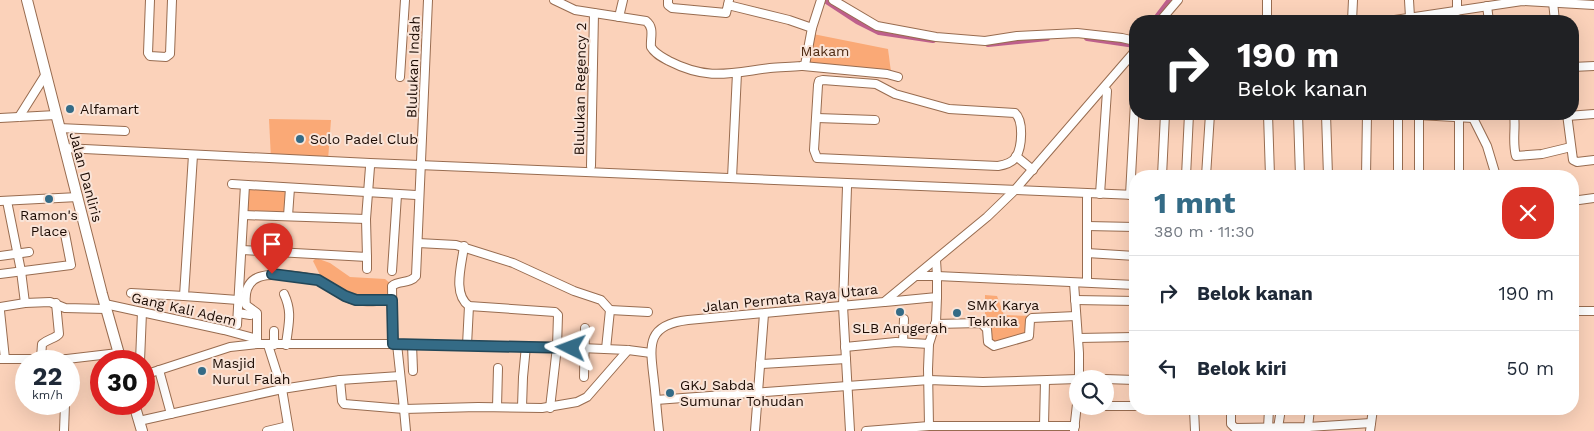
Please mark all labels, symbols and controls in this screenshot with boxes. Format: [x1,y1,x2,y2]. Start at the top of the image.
street label: Blulukan Indah [403,16,423,118]
street label: Blulukan Regency 2 [571,22,589,156]
text: 190 m [1237,34,1339,76]
icon: right [1154,35,1219,100]
park label: Makam [801,43,849,59]
text: Belok kanan [1237,76,1368,101]
place label: Alfamart [80,101,139,117]
marker: Alfamart [64,103,76,115]
street label: Jalan Danliris [66,130,106,224]
place label: Solo Padel Club [310,131,418,147]
marker: Solo Padel Club [294,133,306,145]
text: 1 mnt [1154,185,1235,220]
button: close [1502,187,1554,239]
marker: Ramon's Place [43,193,55,205]
place label: Ramon's Place [20,207,78,239]
text: 380 m · 11:30 [1154,222,1255,241]
pin [251,223,293,274]
icon: arrive [258,230,286,258]
icon: right [1154,279,1182,307]
street label: Jalan Permata Raya Utara [702,281,878,315]
text: Belok kanan [1197,282,1313,305]
text: 190 m [1498,282,1554,305]
street label: Gang Kali Adem [130,289,238,329]
place label: SMK Karya Teknika [967,297,1039,329]
marker: SLB Anugerah [894,306,906,318]
marker: SMK Karya Teknika [951,307,963,319]
place label: SLB Anugerah [853,320,947,336]
position arrow [544,321,596,373]
speed limit sign: 30 [90,350,155,415]
icon: left [1154,354,1182,382]
place label: Masjid Nurul Falah [212,355,290,387]
text: Belok kiri [1197,357,1287,380]
text: 50 m [1507,357,1554,380]
text: 22 [33,362,62,391]
marker: Masjid Nurul Falah [196,365,208,377]
map controls [1069,370,1114,415]
button: search [1069,370,1114,415]
place label: GKJ Sabda Sumunar Tohudan [680,377,804,409]
marker: GKJ Sabda Sumunar Tohudan [664,387,676,399]
text: km/h [32,388,63,402]

